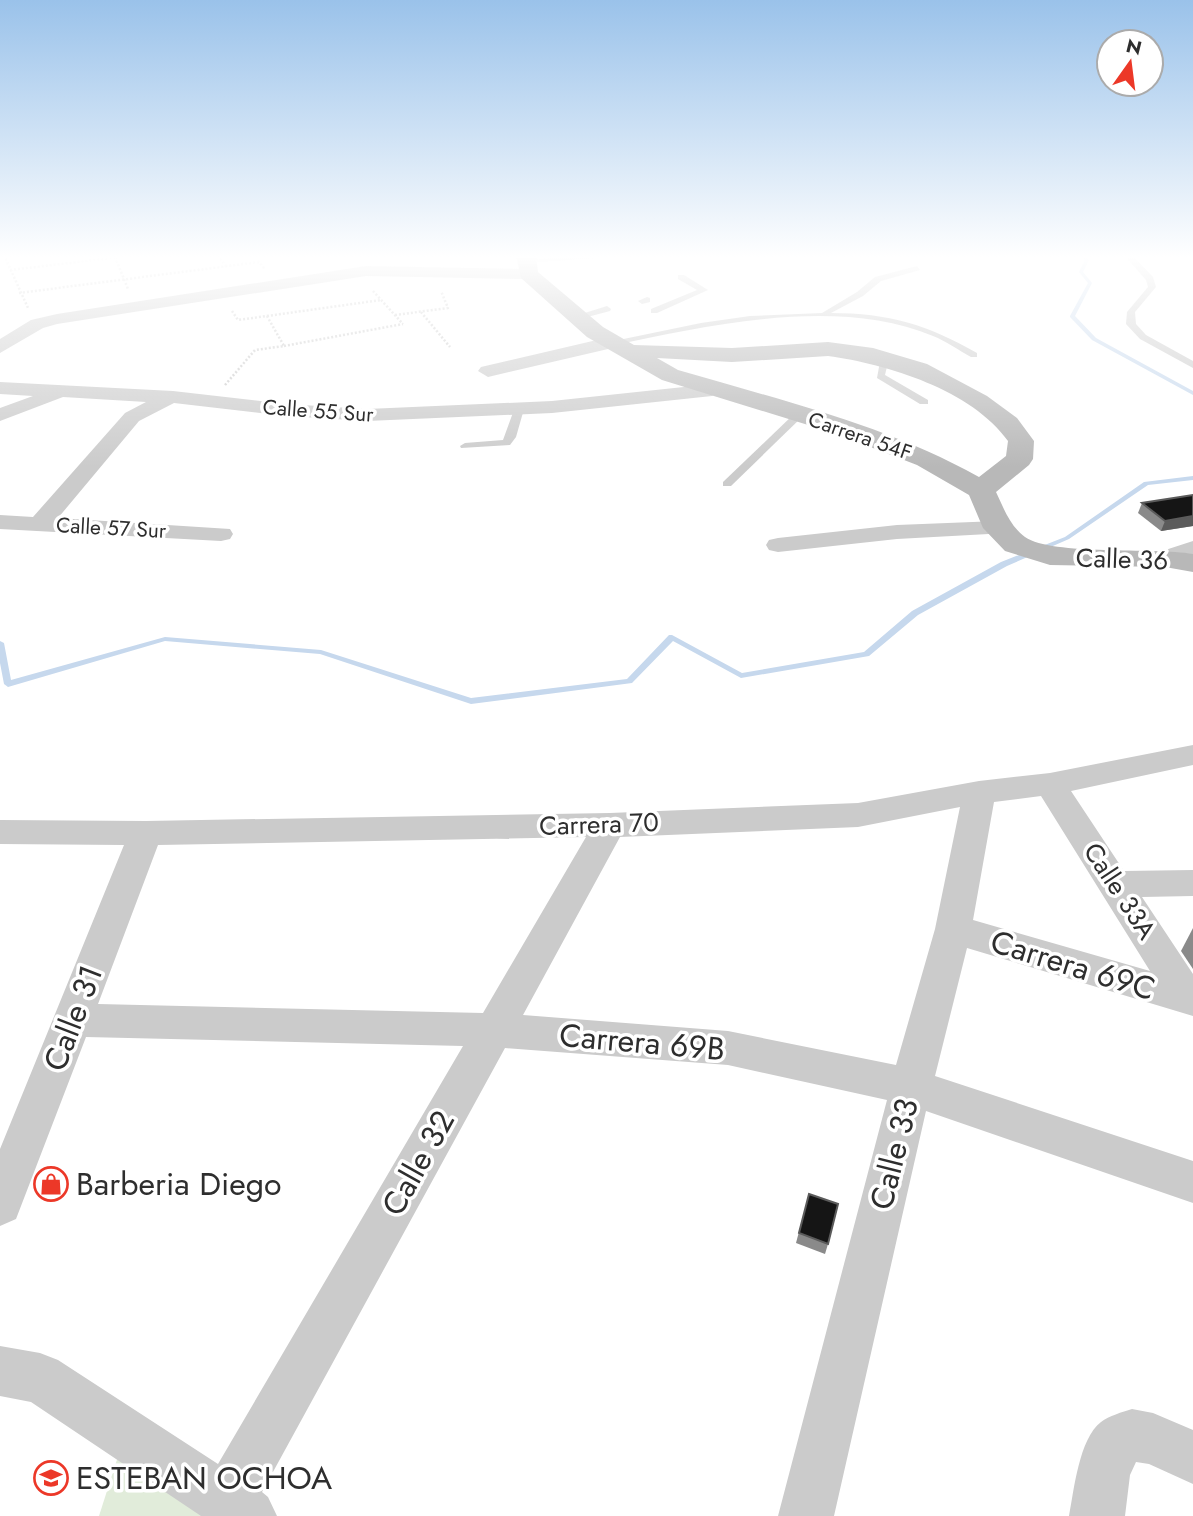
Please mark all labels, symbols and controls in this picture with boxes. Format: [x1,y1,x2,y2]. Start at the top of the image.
north arrow [1095,28,1165,98]
text: N [1123,32,1145,62]
street label: Calle 55 Sur [262,392,375,430]
street label: Carrera 54F [804,404,916,468]
street label: Calle 57 Sur [55,510,168,546]
street label: Calle 36 [1075,538,1169,580]
street label: Carrera 70 [539,803,659,845]
street label: Calle 33A [1074,835,1166,948]
street label: Carrera 69C [985,918,1161,1012]
street label: Calle 31 [32,958,114,1078]
street label: Carrera 69B [557,1012,727,1072]
street label: Calle 33 [858,1094,930,1214]
street label: Calle 32 [370,1102,466,1224]
place label: Barberia Diego [76,1161,282,1207]
shop icon: Barberia Diego [32,1165,70,1203]
place label: ESTEBAN OCHOA [76,1455,332,1501]
school or university icon: ESTEBAN OCHOA [32,1459,70,1497]

